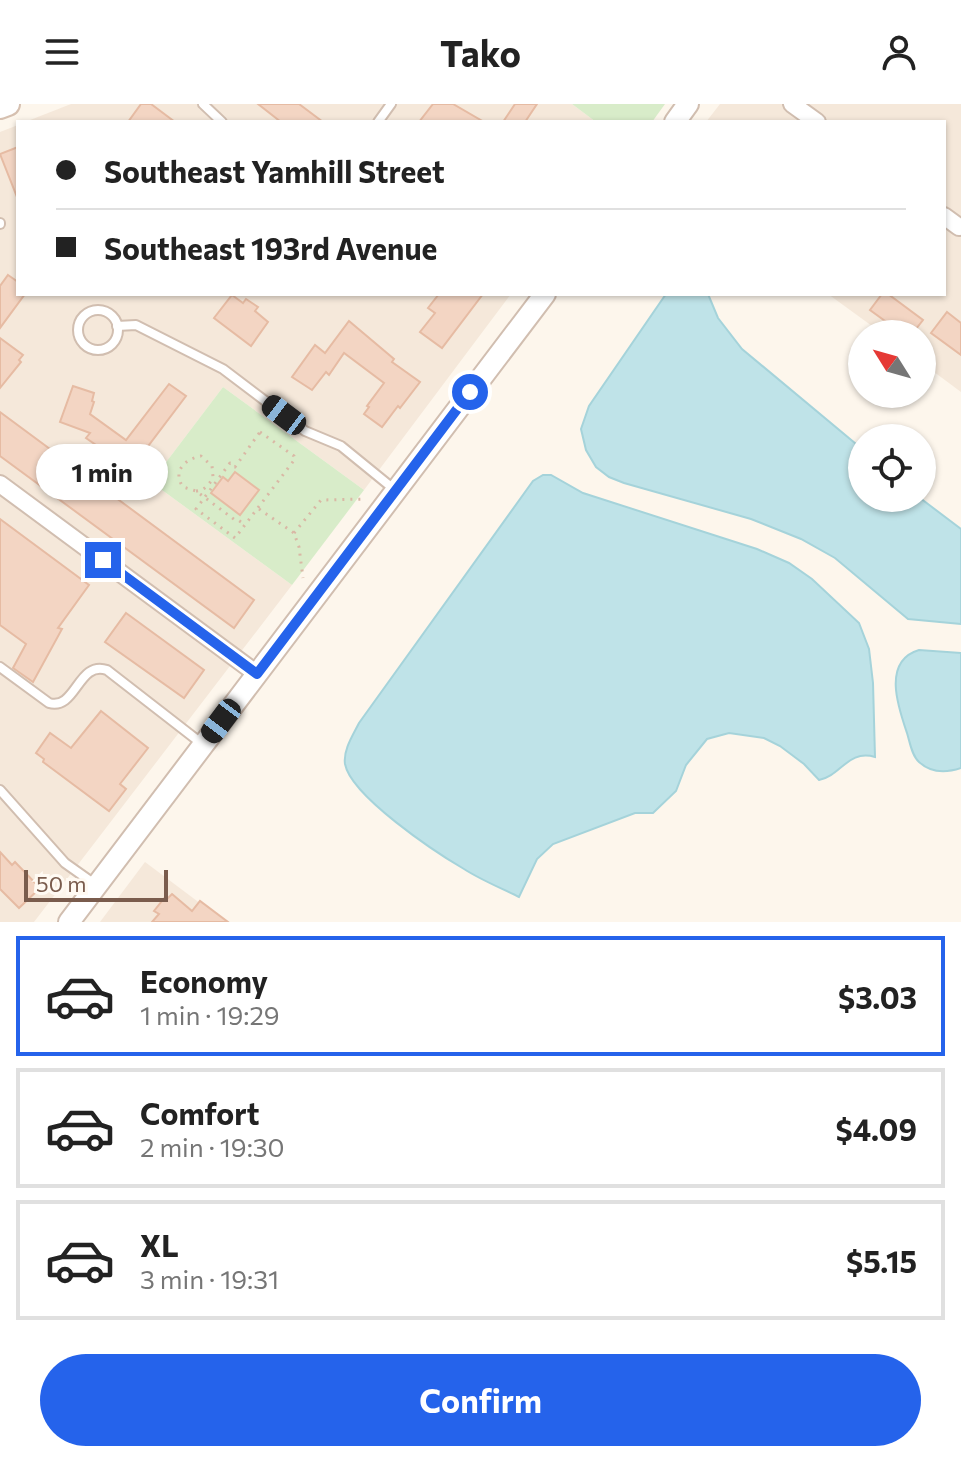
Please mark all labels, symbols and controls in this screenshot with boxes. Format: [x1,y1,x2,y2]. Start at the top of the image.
icon: menu [40,30,84,74]
text: Tako [440,30,521,74]
icon: person [877,30,921,74]
text: Southeast Yamhill Street [104,152,445,189]
text: Southeast 193rd Avenue [104,229,437,266]
north arrow [848,320,936,408]
map controls [848,320,936,512]
route start [452,374,488,410]
car [258,391,310,439]
button: locate [848,424,936,512]
callout: 1 min [37,444,169,500]
text: 1 min [71,456,133,487]
route end [85,542,121,578]
car [197,695,245,747]
scale bar [24,866,168,902]
text: 50 m [36,870,86,897]
icon: car [44,960,116,1032]
text: Economy [140,962,268,999]
text: $3.03 [838,978,917,1015]
text: 1 min · 19:29 [140,999,280,1030]
icon: car [44,1092,116,1164]
text: Comfort [140,1094,259,1131]
text: $4.09 [836,1110,917,1147]
text: 2 min · 19:30 [140,1131,285,1162]
icon: car [44,1224,116,1296]
text: XL [140,1226,179,1263]
text: $5.15 [846,1242,917,1279]
text: 3 min · 19:31 [140,1263,279,1294]
button: Confirm [40,1354,921,1446]

